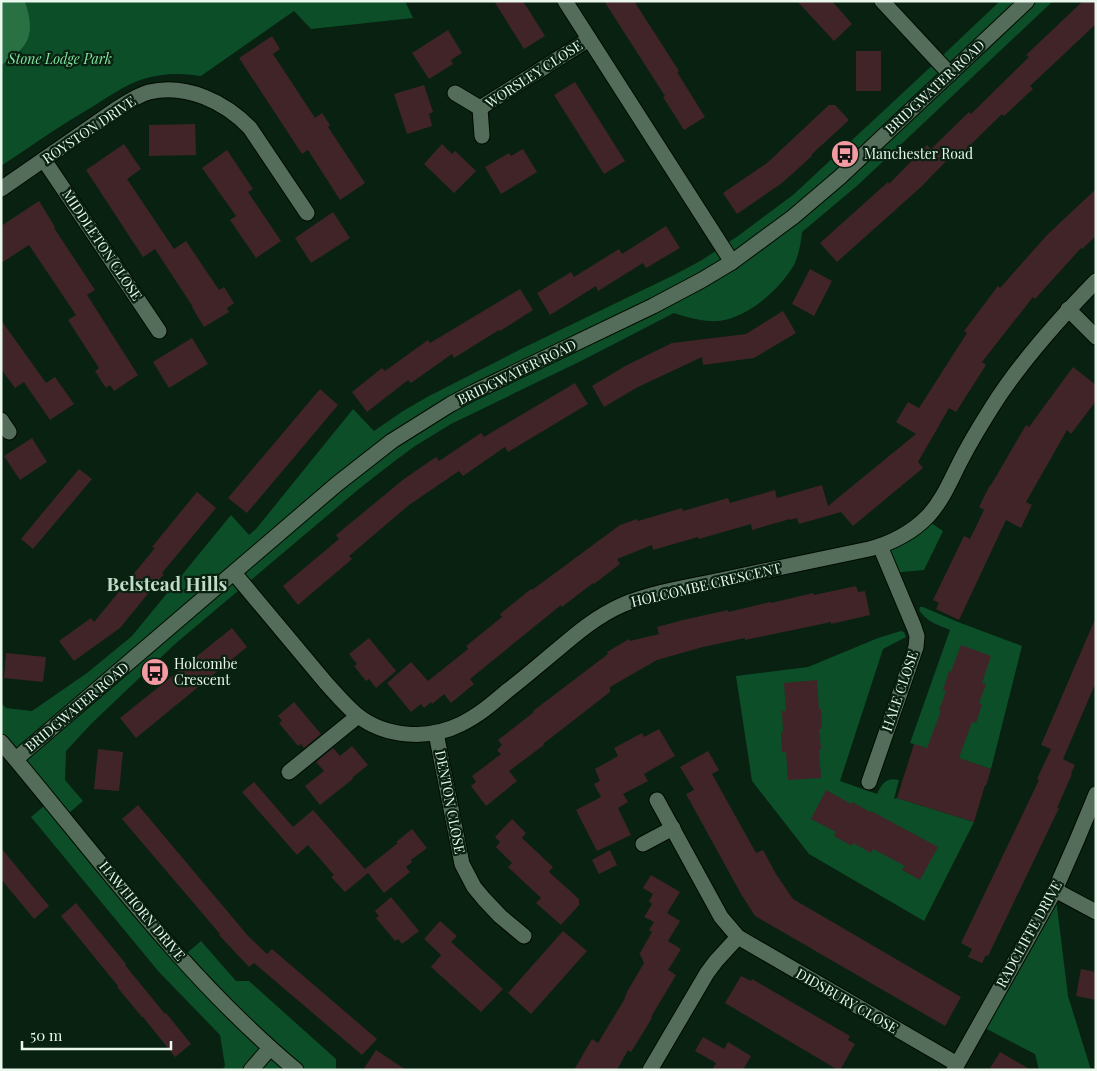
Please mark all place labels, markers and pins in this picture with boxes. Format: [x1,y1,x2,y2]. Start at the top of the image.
bus stop icon: Manchester Road [830,139,860,169]
place label: Manchester Road [864,144,973,163]
place label: Holcombe Crescent [174,654,238,689]
bus stop icon: Holcombe Crescent [140,657,170,687]

